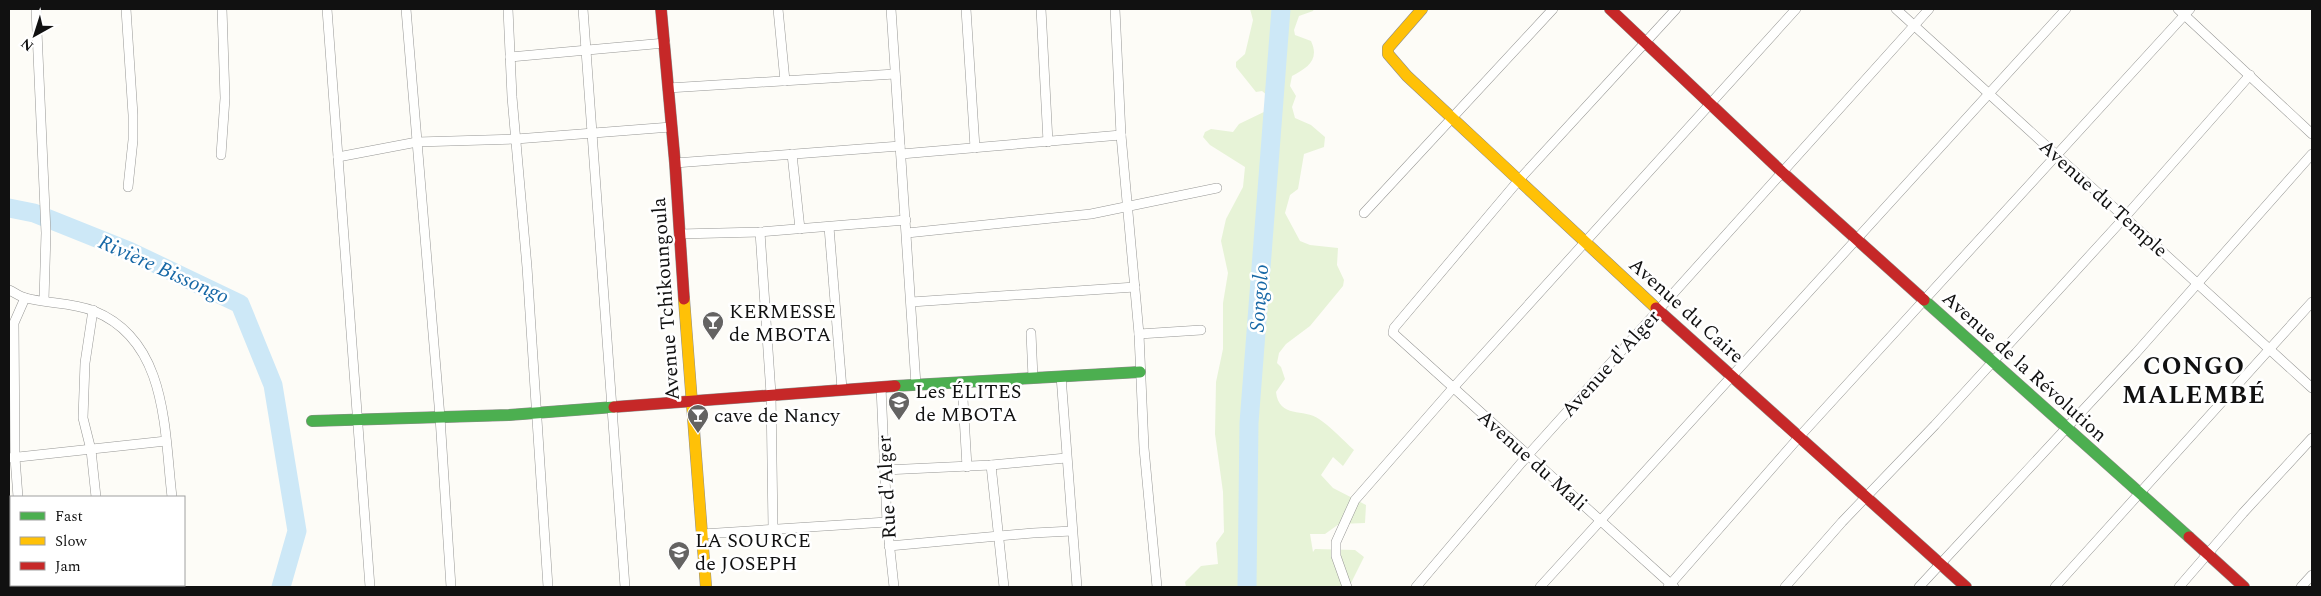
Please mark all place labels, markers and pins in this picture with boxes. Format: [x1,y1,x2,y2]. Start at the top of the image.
place label: KERMESSE de MBOTA [729,297,836,350]
bar icon: KERMESSE de MBOTA [701,310,725,341]
place label: Les ÉLITES de MBOTA [915,377,1021,430]
school or university icon: Les ÉLITES de MBOTA [887,390,911,421]
place label: cave de Nancy [714,401,841,431]
bar icon: cave de Nancy [686,403,710,434]
place label: LA SOURCE de JOSEPH [695,526,811,579]
school or university icon: LA SOURCE de JOSEPH [667,540,691,571]

